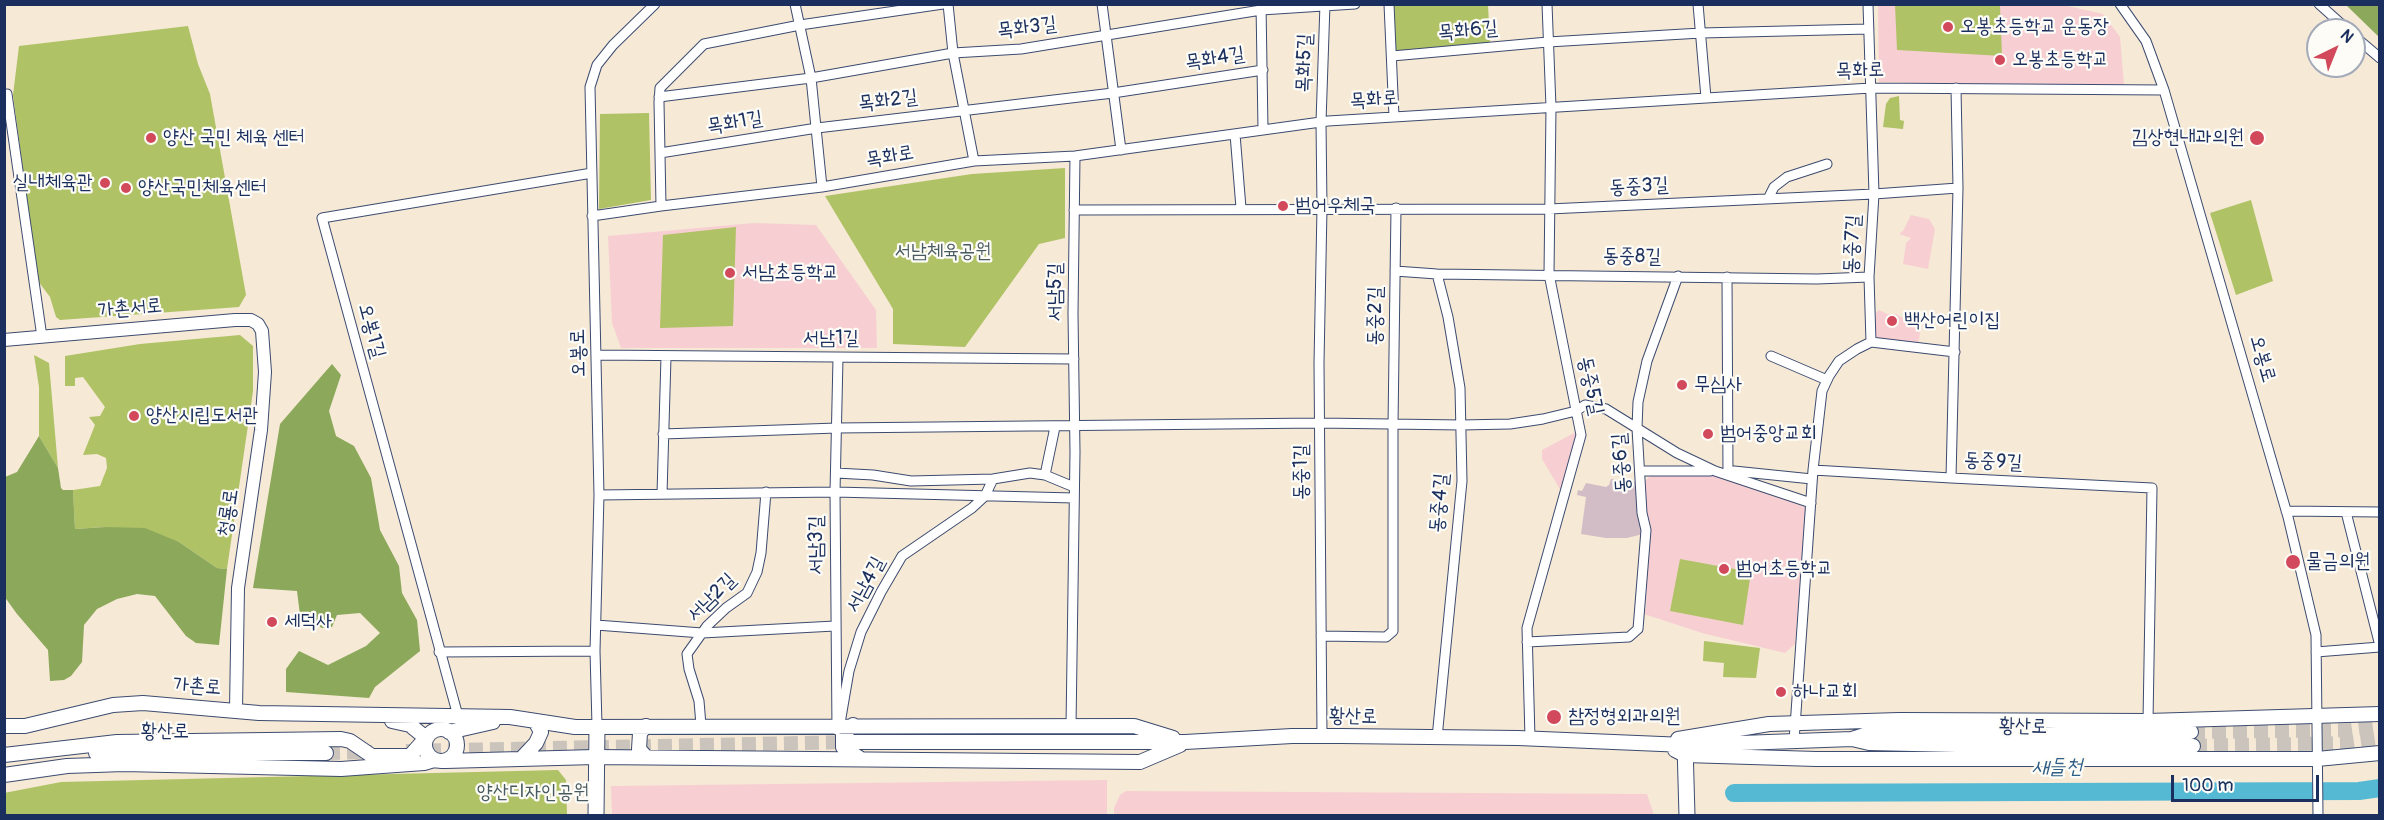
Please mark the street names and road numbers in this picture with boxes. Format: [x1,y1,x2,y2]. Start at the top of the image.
street label: 목화3길 [996,12,1058,44]
street label: 목화6길 [1437,16,1499,46]
street label: 목화5길 [1292,33,1318,93]
street label: 목화4길 [1184,42,1246,76]
street label: 목화로 [1835,58,1885,84]
street label: 목화2길 [857,85,919,117]
street label: 목화로 [1349,86,1399,114]
street label: 목화1길 [705,107,765,139]
street label: 목화로 [864,141,916,173]
street label: 동중3길 [1609,173,1669,201]
street label: 동중7길 [1839,214,1867,274]
street label: 동중8길 [1603,244,1661,270]
street label: 서남5길 [1044,262,1068,322]
street label: 동중2길 [1363,286,1389,346]
street label: 가촌서로 [97,294,163,324]
street label: 오봉1길 [352,301,390,361]
street label: 서남1길 [803,327,859,351]
street label: 오봉로 [567,329,591,377]
street label: 오봉로 [2244,332,2280,386]
street label: 동중5길 [1572,355,1608,417]
street label: 동중6길 [1608,432,1636,494]
street label: 동중1길 [1290,444,1314,500]
street label: 동중9길 [1963,448,2023,476]
street label: 동중4길 [1425,472,1455,534]
street label: 청룡로 [214,487,244,539]
street label: 서남3길 [805,515,829,575]
street label: 서남4길 [841,553,891,617]
street label: 서남2길 [682,568,742,628]
street label: 가촌로 [172,673,222,701]
street label: 황산로 [1329,705,1377,729]
street label: 황산로 [1999,715,2047,739]
street label: 황산로 [141,720,189,744]

